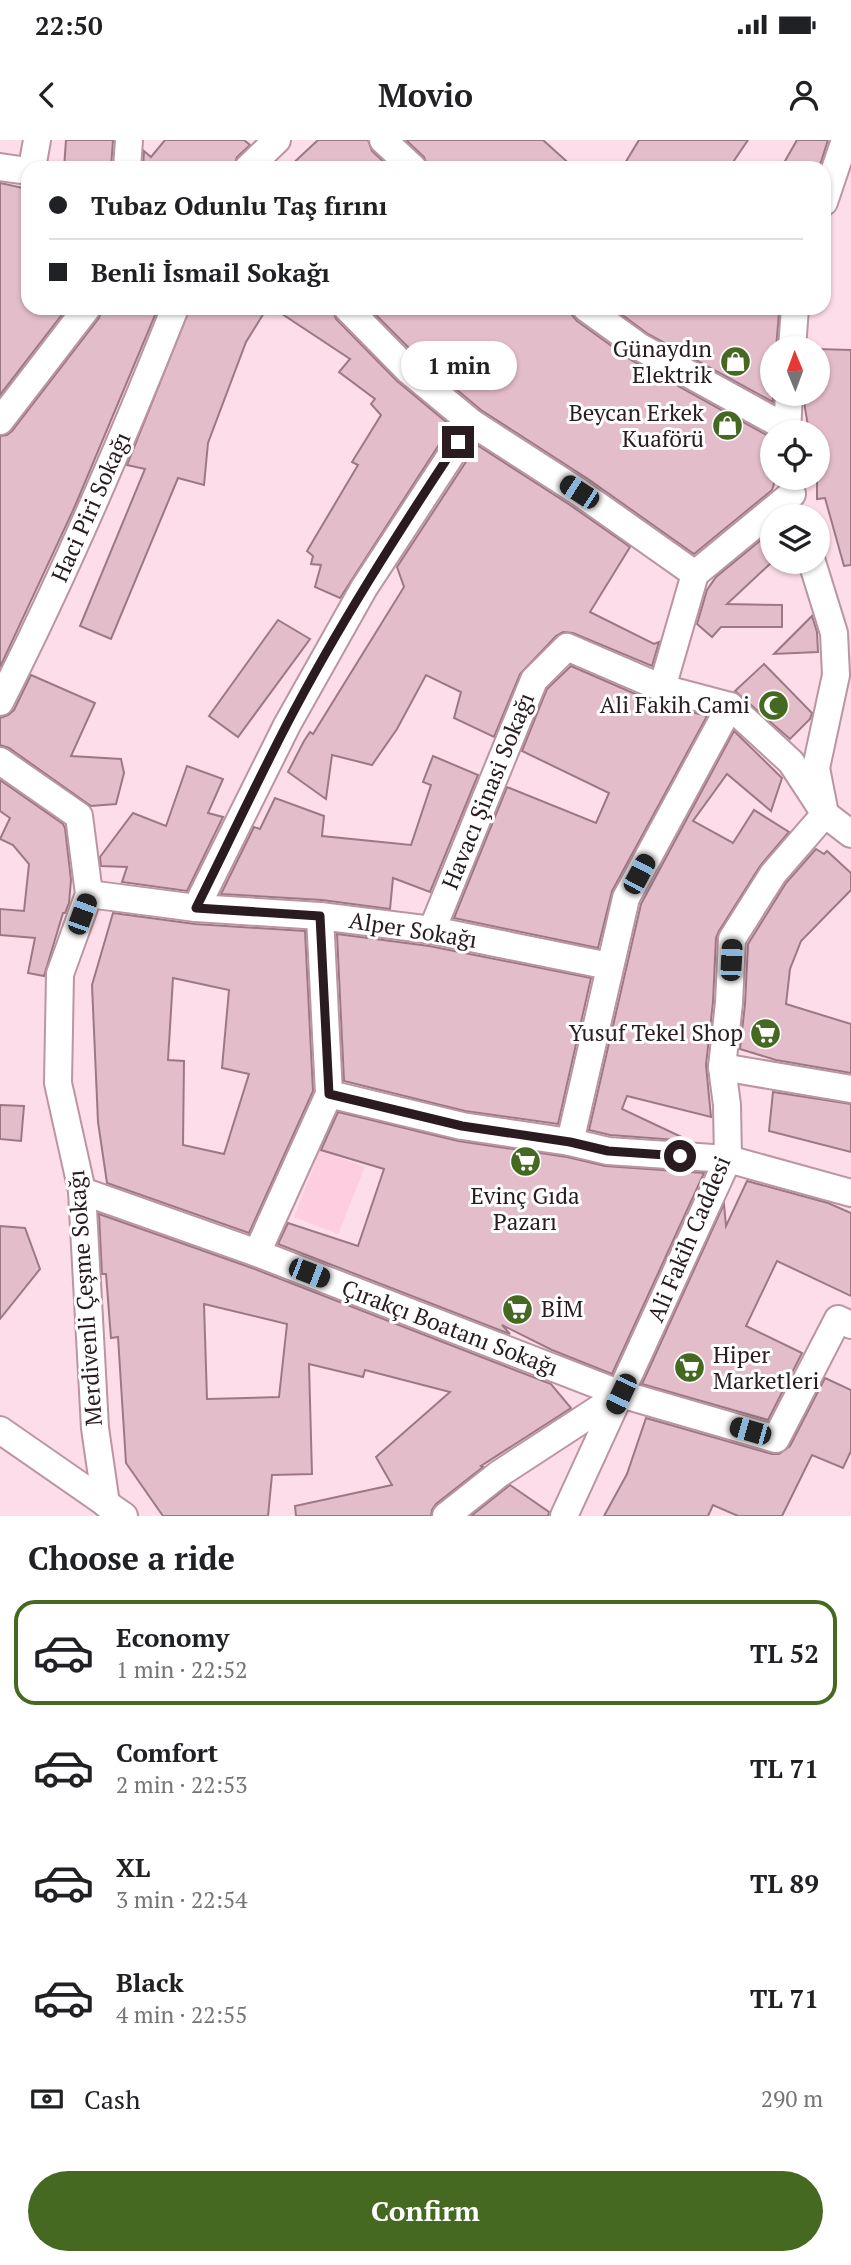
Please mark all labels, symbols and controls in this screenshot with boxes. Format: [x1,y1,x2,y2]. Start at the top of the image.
text: 22:50 [35,8,103,42]
text: Movio [378,74,473,116]
icon: back [28,76,66,114]
icon: person [785,76,823,114]
text: Tubaz Odunlu Taş fırını [91,188,387,222]
text: Benli İsmail Sokağı [91,255,330,289]
place label: Günaydın Elektrik [613,333,712,390]
north arrow [760,336,830,406]
map controls [760,336,830,574]
callout: 1 min [400,341,516,390]
shop icon: Günaydın Elektrik [718,345,752,379]
text: 1 min [428,350,490,381]
place label: Beycan Erkek Kuaförü [569,397,704,454]
shop icon: Beycan Erkek Kuaförü [710,409,744,443]
button: locate [760,420,830,490]
route end [442,426,474,458]
street label: Haci Piri Sokağı [44,427,137,587]
car [556,472,603,512]
button: layers [760,504,830,574]
street label: Havacı Şinasi Sokağı [434,688,541,894]
mosque icon: Ali Fakih Cami [756,688,790,722]
place label: Ali Fakih Cami [600,689,750,720]
car [620,851,659,897]
car [65,891,100,937]
street label: Alper Sokağı [347,904,479,955]
car [720,938,743,982]
supermarket icon: Yusuf Tekel Shop [749,1016,783,1050]
place label: Yusuf Tekel Shop [569,1017,743,1048]
route start [664,1140,696,1172]
supermarket icon: Evinç Gıda Pazarı [508,1145,542,1179]
street label: Ali Fakih Caddesi [640,1151,738,1327]
street label: Merdivenli Çeşme Sokağı [60,1169,109,1427]
place label: Evinç Gıda Pazarı [470,1180,580,1237]
car [286,1256,333,1290]
street label: Çırakçı Boatanı Sokağı [338,1272,563,1383]
supermarket icon: BİM [501,1292,535,1326]
place label: BİM [541,1293,583,1324]
place label: Hiper Marketleri [713,1339,819,1396]
supermarket icon: Hiper Marketleri [673,1351,707,1385]
car [603,1371,640,1417]
car [727,1415,774,1447]
text: Choose a ride [28,1537,235,1579]
text: Economy [116,1620,229,1654]
icon: car [32,1621,95,1684]
text: TL 52 [750,1636,819,1670]
text: 1 min · 22:52 [116,1654,248,1685]
text: Comfort [116,1735,218,1769]
icon: car [32,1736,95,1799]
text: TL 71 [750,1751,819,1785]
text: 2 min · 22:53 [116,1769,248,1800]
text: XL [116,1850,150,1884]
icon: car [32,1851,95,1914]
text: TL 89 [750,1866,819,1900]
text: 3 min · 22:54 [116,1884,248,1915]
text: Black [116,1965,184,1999]
icon: car [32,1966,95,2029]
text: TL 71 [750,1981,819,2015]
text: 4 min · 22:55 [116,1999,248,2030]
icon: cash [28,2080,66,2118]
text: Cash [84,2082,140,2116]
text: 290 m [761,2083,823,2114]
button: Confirm [28,2171,823,2251]

